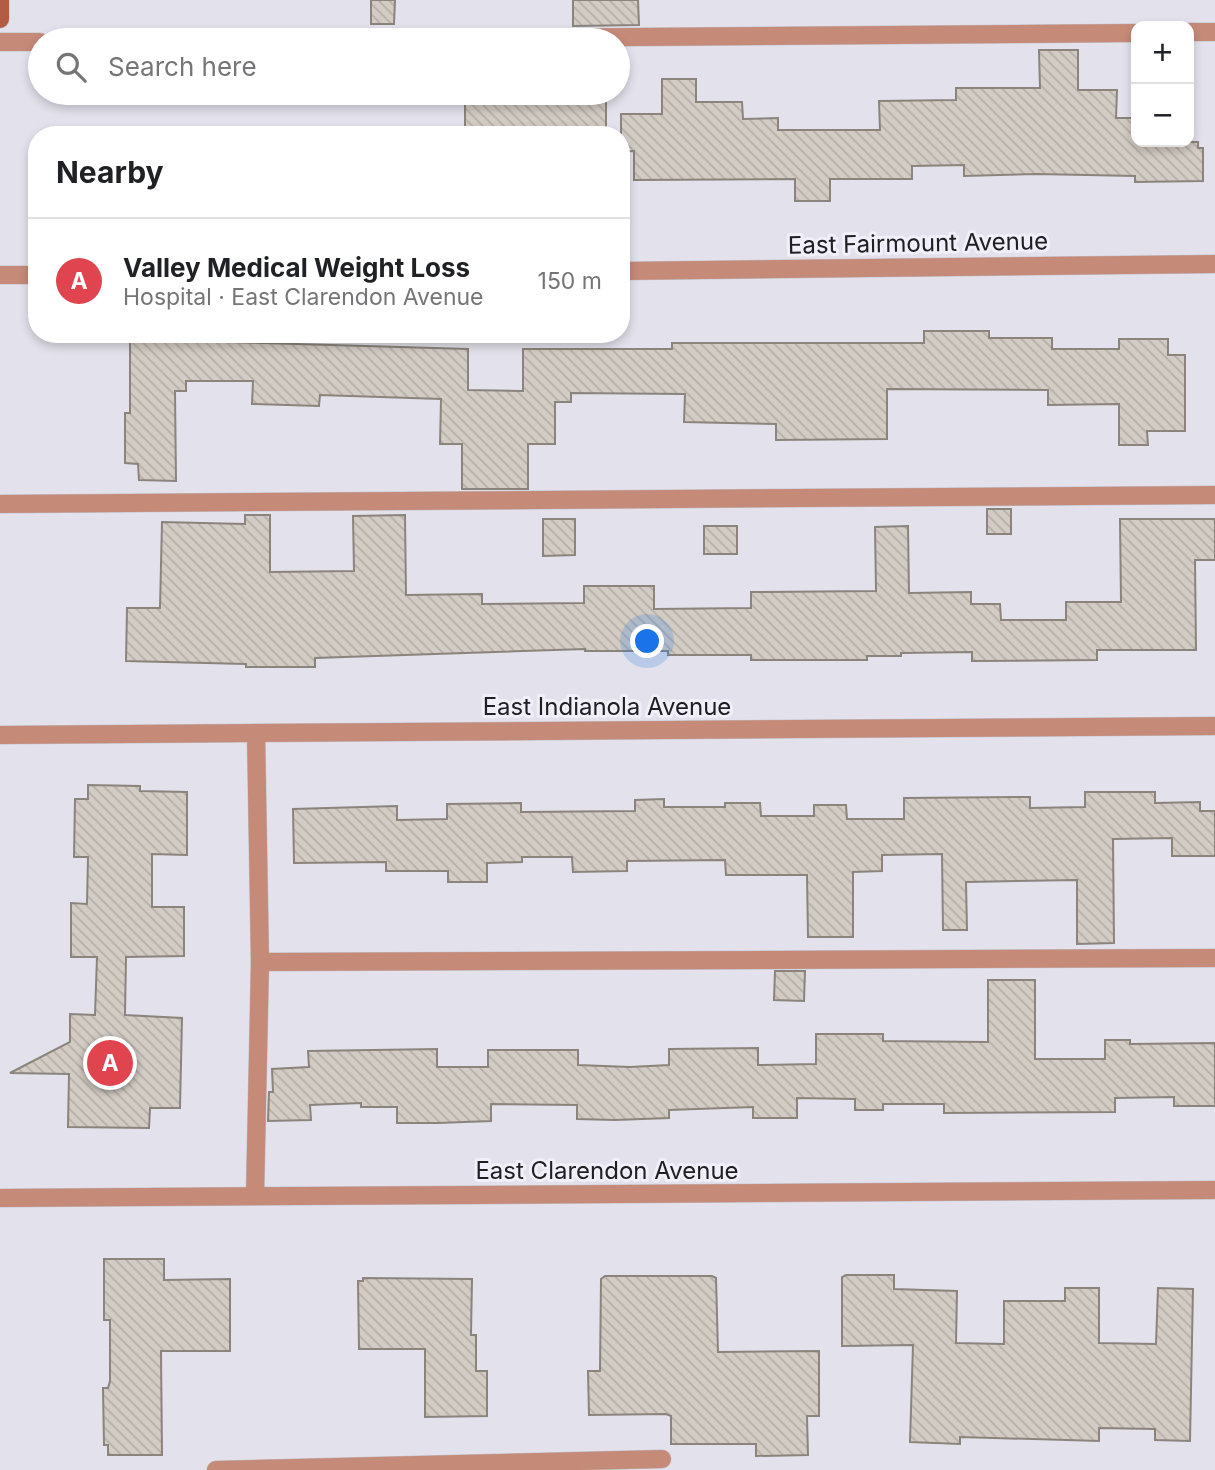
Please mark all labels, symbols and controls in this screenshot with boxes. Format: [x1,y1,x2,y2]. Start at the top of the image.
map controls [1131,21,1194,147]
button: + [1131,21,1194,84]
search box [28,28,630,105]
icon: search [52,48,90,86]
text: Search here [108,51,257,82]
button: − [1131,84,1194,147]
text: Nearby [56,154,164,190]
street label: East Fairmount Avenue [788,226,1048,260]
text: Valley Medical Weight Loss [123,252,470,283]
text: A [70,267,88,295]
text: 150 m [538,267,602,295]
text: Hospital · East Clarendon Avenue [123,283,484,311]
your location [630,624,664,658]
street label: East Indianola Avenue [483,692,731,721]
pin: A [87,1037,133,1089]
street label: East Clarendon Avenue [475,1156,739,1185]

